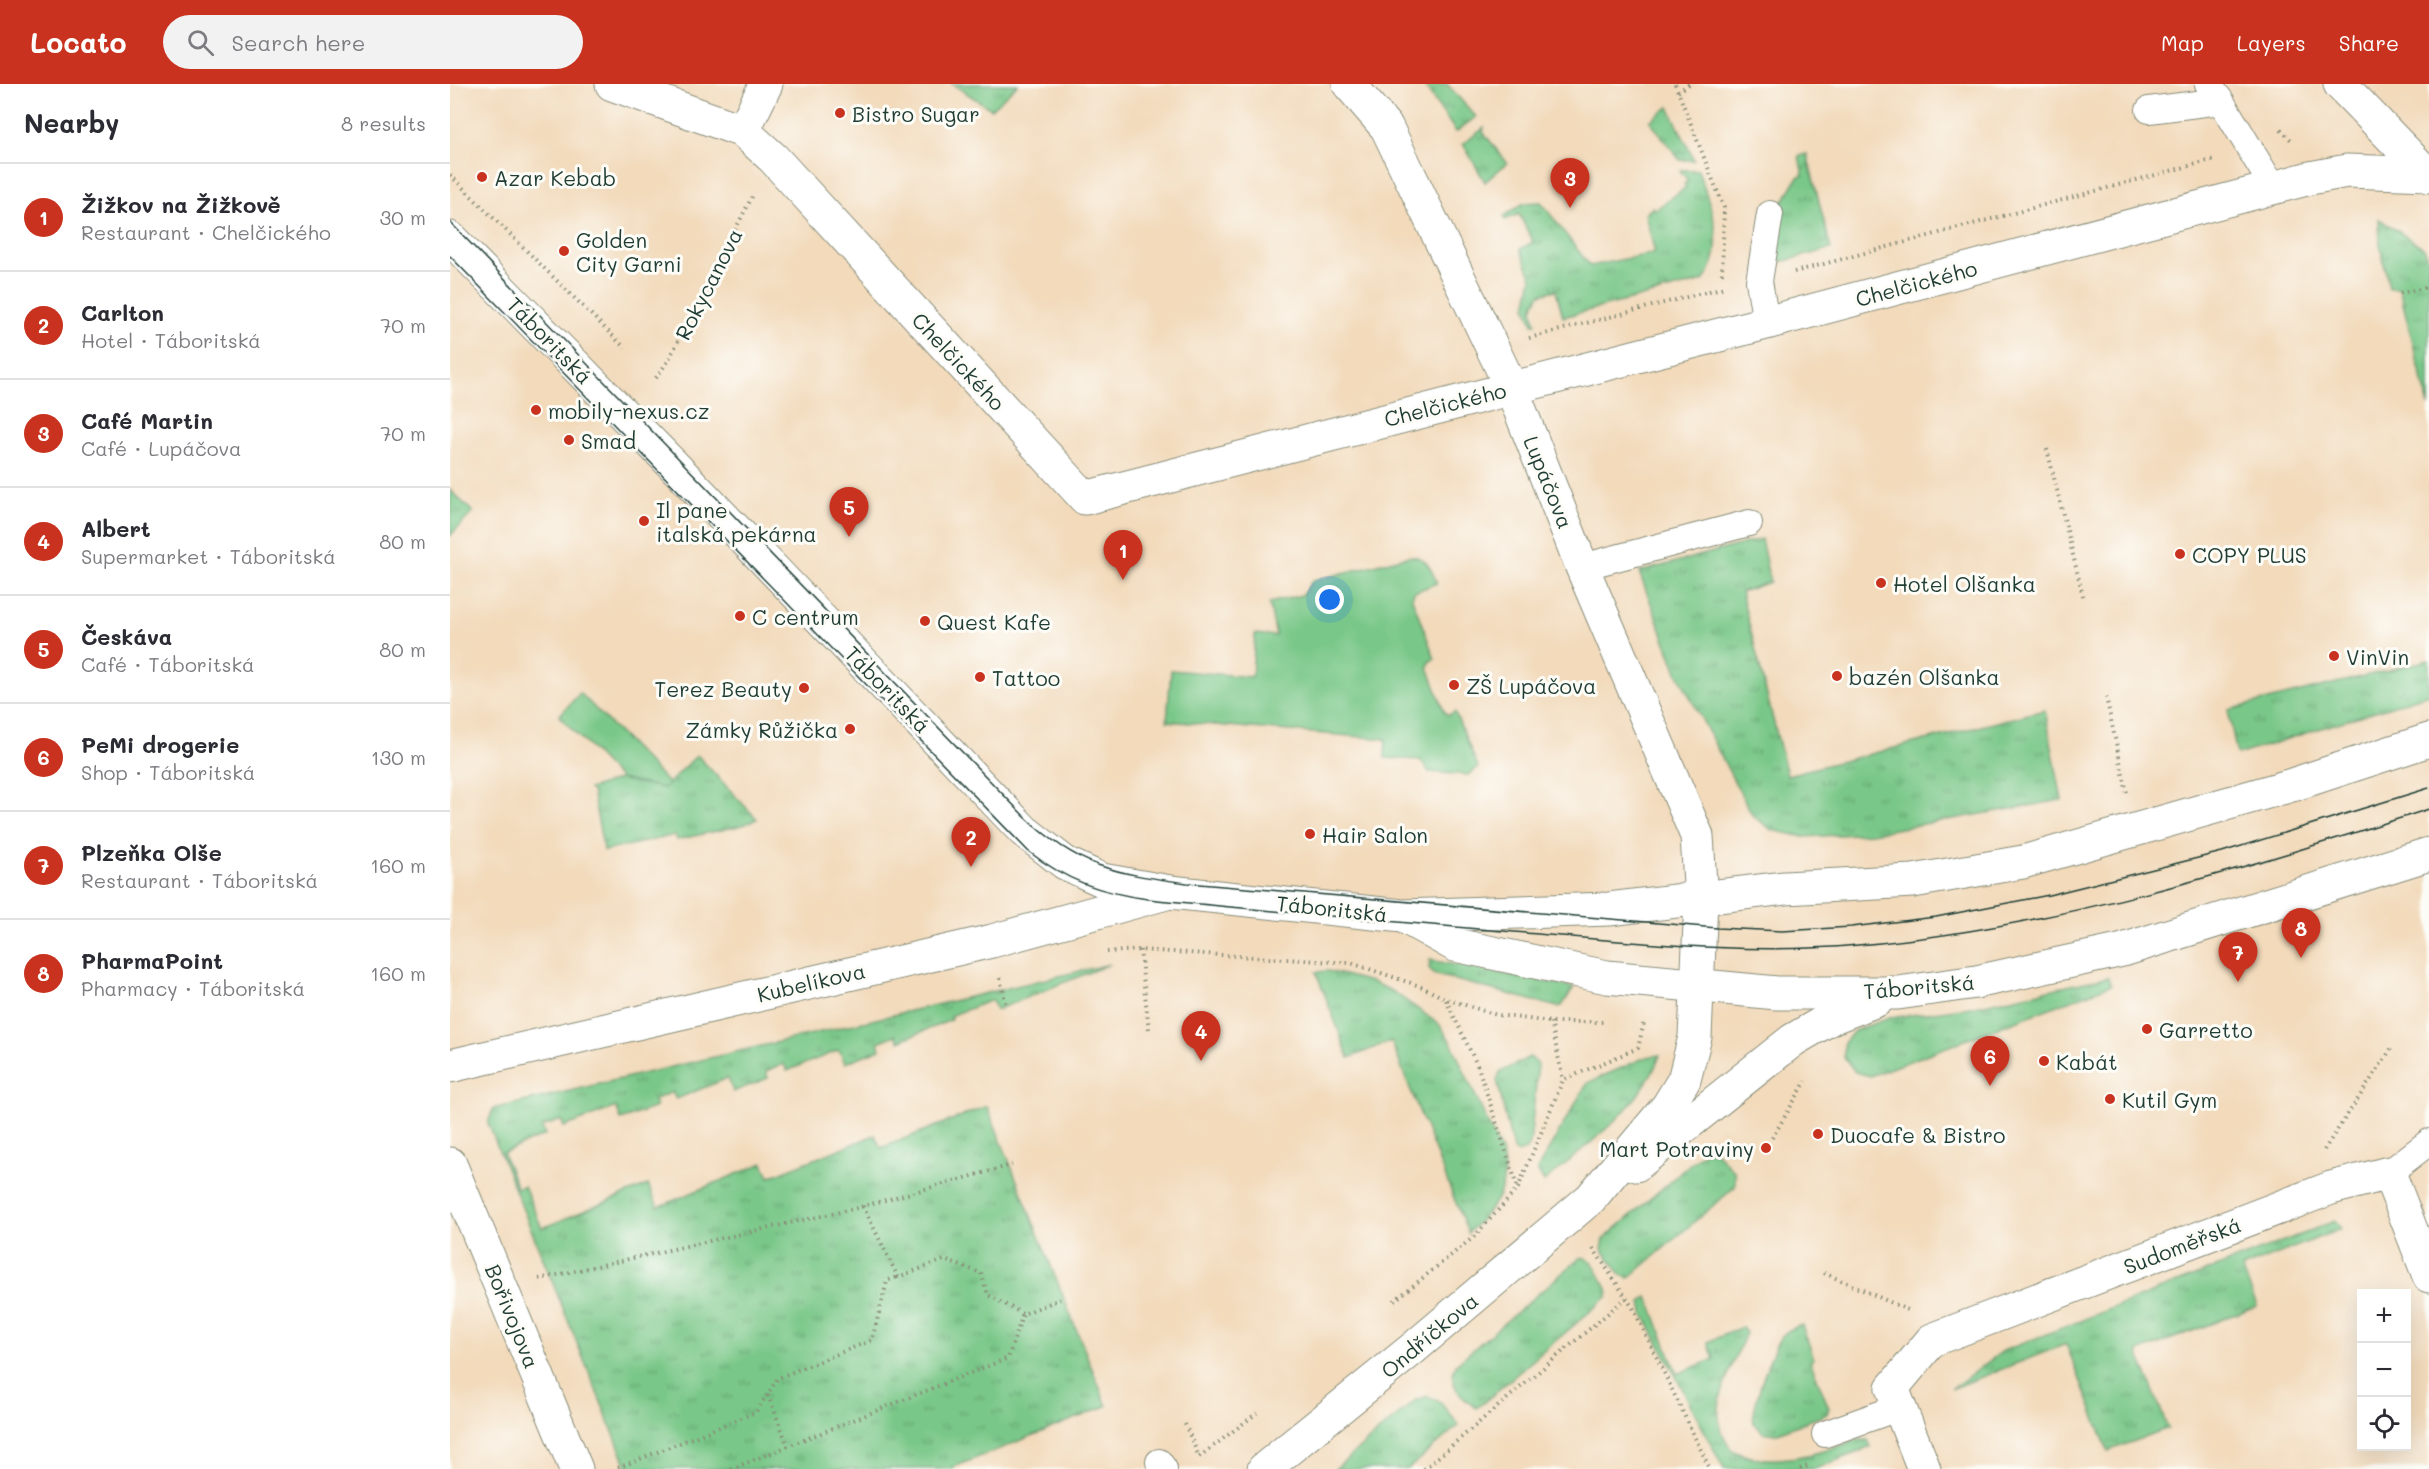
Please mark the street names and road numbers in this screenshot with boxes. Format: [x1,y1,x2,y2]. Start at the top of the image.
street label: Rokycanova [668,224,748,344]
street label: Chelčického [1852,254,1980,312]
street label: Táboritská [502,291,598,389]
street label: Chelčického [907,306,1011,416]
street label: Chelčického [1381,376,1509,432]
street label: Lupáčova [1518,432,1580,532]
street label: Táboritská [840,640,936,738]
street label: Táboritská [1275,889,1389,927]
street label: Kubelíkova [754,956,868,1008]
street label: Táboritská [1862,968,1976,1004]
street label: Sudoměřská [2119,1210,2245,1280]
street label: Bořivojova [480,1260,546,1372]
street label: Ondříčkova [1375,1286,1483,1384]

